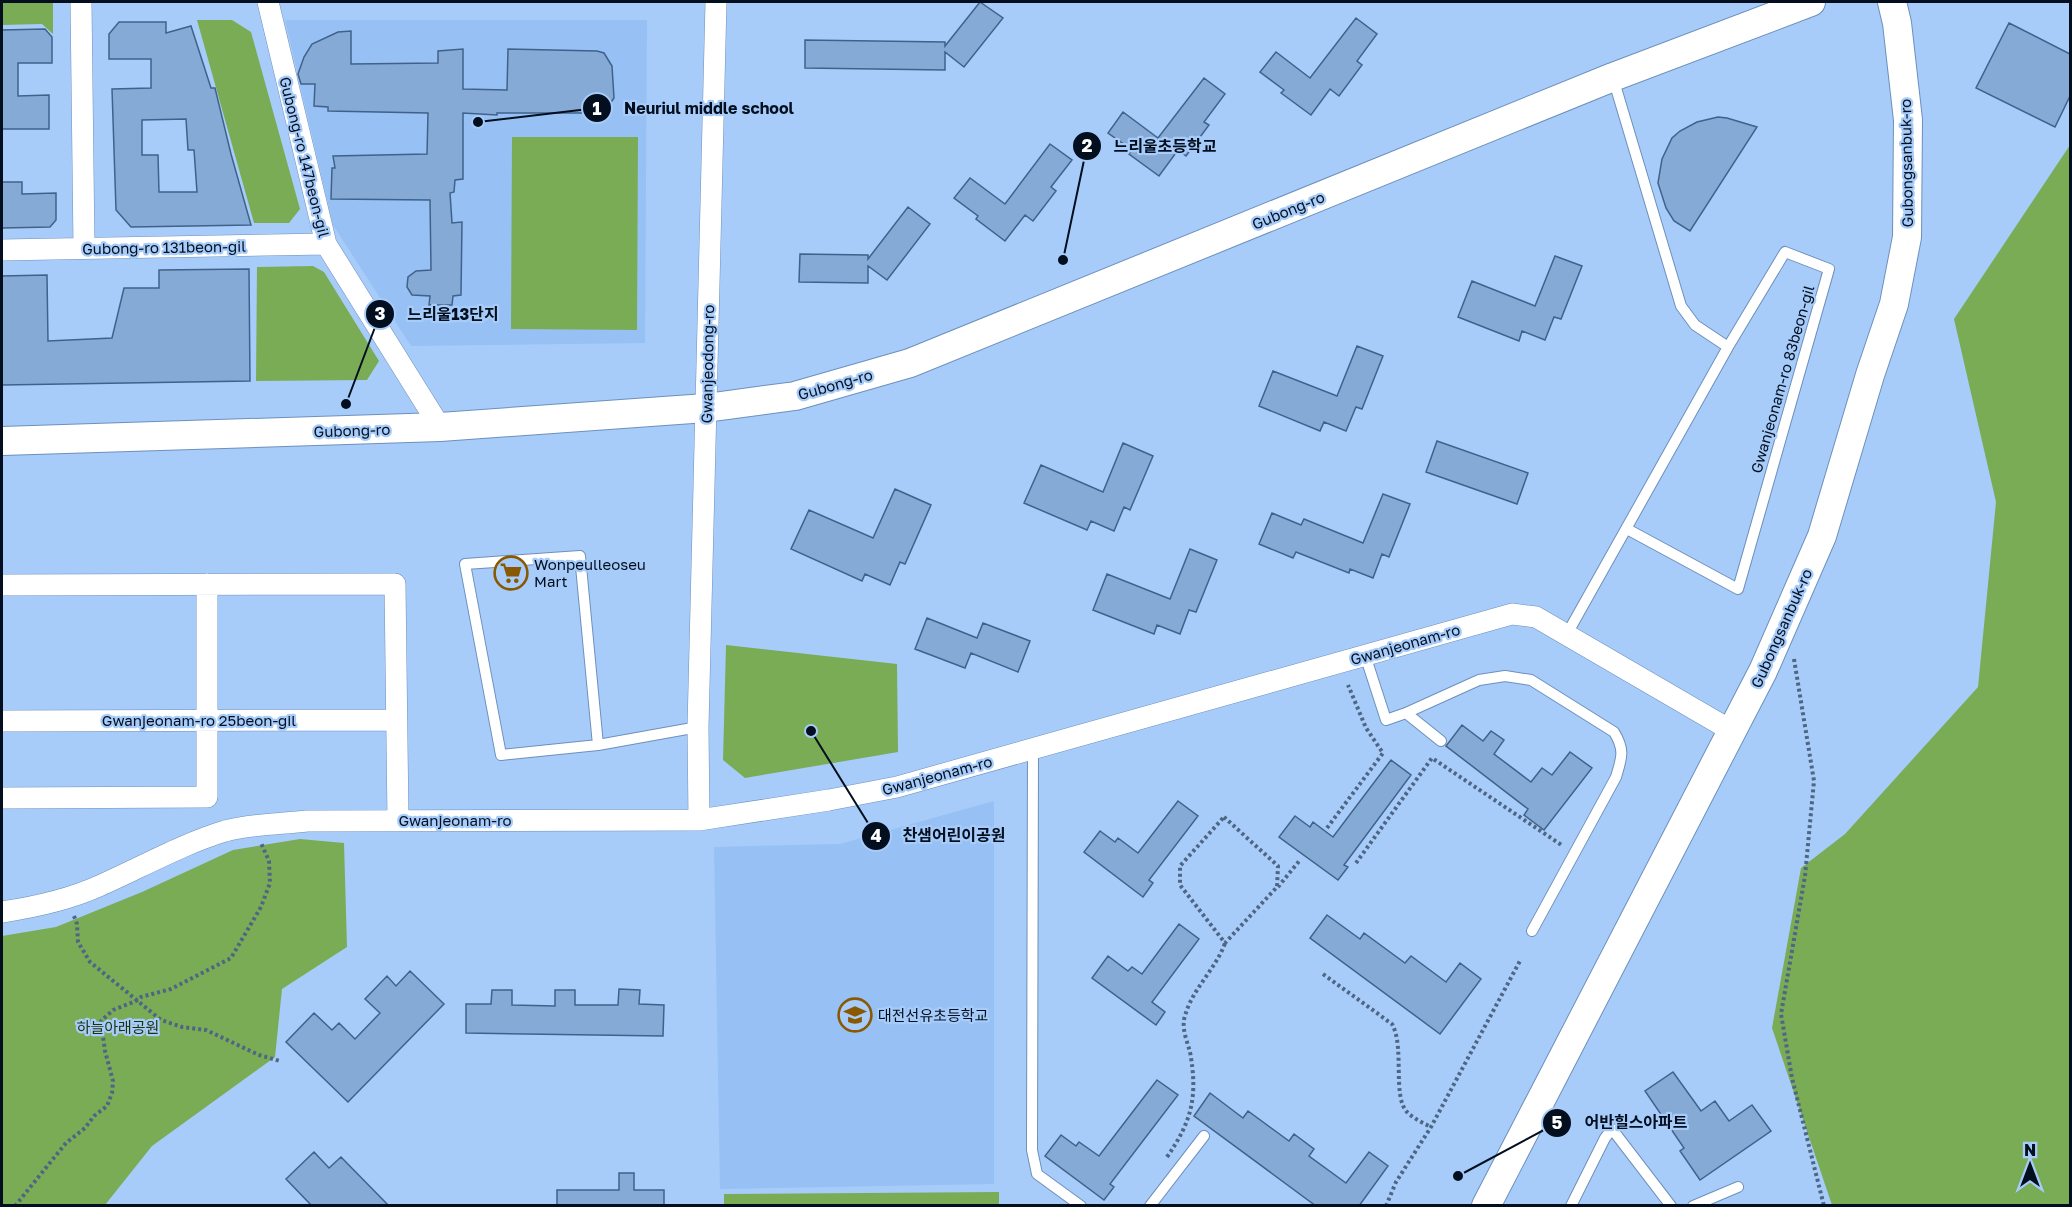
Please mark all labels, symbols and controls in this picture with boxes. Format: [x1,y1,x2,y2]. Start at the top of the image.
street label: Gubong-ro 147beon-gil [276,75,334,239]
callout: Neuriul middle school [582,91,806,125]
text: 1 [592,97,602,119]
text: Neuriul middle school [624,98,795,118]
street label: Gubongsanbuk-ro [1896,99,1916,227]
callout: 느리울초등학교 [1072,129,1229,163]
text: 2 [1082,134,1093,156]
text: 느리울초등학교 [1113,136,1217,156]
street label: Gubong-ro [1249,187,1327,233]
street label: Gubong-ro 131beon-gil [82,237,246,257]
street label: Gwanjeonam-ro 83beon-gil [1747,283,1818,475]
callout: 느리울13단지 [365,297,511,331]
text: 3 [375,302,386,324]
text: 느리울13단지 [407,304,499,324]
street label: Gwanjeodong-ro [697,304,717,424]
street label: Gubong-ro [796,365,874,403]
street label: Gubong-ro [313,420,391,440]
supermarket icon: Wonpeulleoseu Mart [493,555,529,591]
place label: Wonpeulleoseu Mart [534,555,646,590]
street label: Gubongsanbuk-ro [1747,566,1815,690]
street label: Gwanjeonam-ro [1348,620,1462,668]
street label: Gwanjeonam-ro 25beon-gil [102,711,296,729]
street label: Gwanjeonam-ro [880,752,994,798]
street label: Gwanjeonam-ro [398,811,512,829]
callout: 찬샘어린이공원 [861,819,1018,853]
text: 4 [870,824,882,846]
text: 찬샘어린이공원 [902,825,1006,845]
school or university icon: 대전선유초등학교 [837,997,873,1033]
place label: 대전선유초등학교 [878,1006,988,1024]
park label: 하늘아래공원 [77,1018,159,1036]
callout: 어반힐스아파트 [1542,1106,1699,1140]
text: 5 [1552,1111,1563,1133]
text: 어반힐스아파트 [1584,1112,1688,1132]
north arrow [2000,1135,2060,1195]
text: N [2024,1140,2036,1160]

